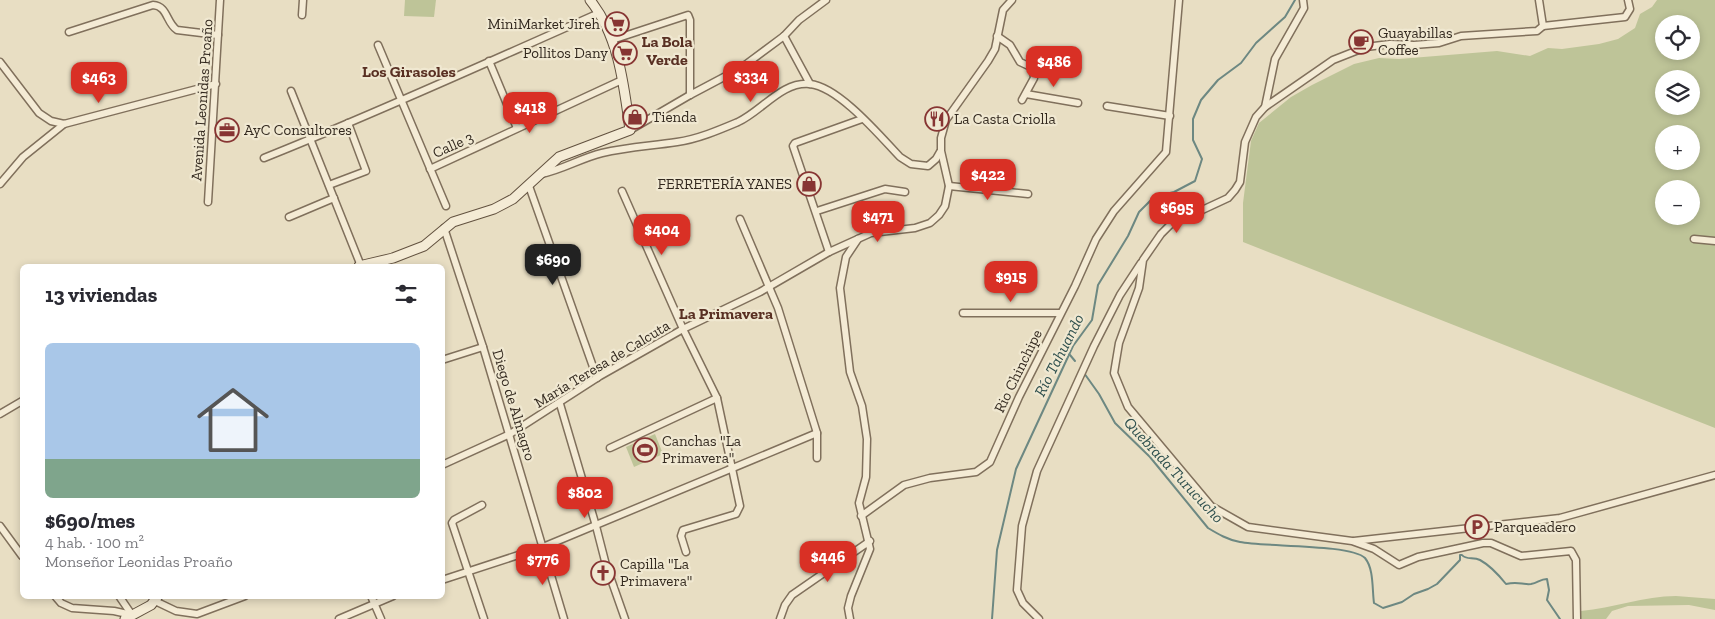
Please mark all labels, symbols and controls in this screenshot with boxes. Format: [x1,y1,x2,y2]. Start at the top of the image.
supermarket icon: MiniMarket Jireh [604,11,630,37]
place label: MiniMarket Jireh [487,15,601,33]
map controls [1655,15,1700,225]
button: locate [1655,15,1700,60]
street label: Avenida Leonidas Proaño [187,18,217,182]
place label: Guayabillas Coffee [1378,24,1453,59]
cafe icon: Guayabillas Coffee [1348,29,1374,55]
district label: La Bola Verde [642,32,693,69]
supermarket icon: Pollitos Dany [612,40,638,66]
place label: Pollitos Dany [523,44,608,62]
pin: $486 [1024,46,1084,88]
text: $486 [1037,52,1071,71]
pin: $334 [721,61,781,103]
pin: $463 [69,62,129,104]
district label: Los Girasoles [362,62,456,81]
text: $334 [734,67,768,86]
text: $463 [82,68,116,87]
button: layers [1655,70,1700,115]
pin: $418 [500,92,560,134]
text: $418 [514,98,546,117]
shop icon: Tienda [622,104,648,130]
restaurant icon: La Casta Criolla [924,106,950,132]
place label: Tienda [652,108,697,126]
place label: La Casta Criolla [954,110,1056,128]
office icon: AyC Consultores [214,117,240,143]
place label: AyC Consultores [244,121,352,139]
button: + [1655,125,1700,170]
street label: Calle 3 [430,128,476,162]
pin: $422 [958,158,1018,201]
text: $422 [971,165,1005,184]
shop icon: FERRETERÍA YANES [796,171,822,197]
place label: FERRETERÍA YANES [658,175,792,193]
button: − [1655,180,1700,225]
pin: $695 [1147,192,1207,234]
text: $695 [1160,198,1194,217]
pin: $471 [848,200,908,243]
text: $471 [862,207,894,226]
pin: $404 [632,214,692,256]
text: $404 [644,220,680,239]
pin: $690 [523,244,583,286]
text: $690 [536,250,570,269]
pin: $915 [981,260,1041,303]
text: $915 [995,267,1027,286]
icon: filters [392,280,420,308]
text: 13 viviendas [45,282,157,307]
district label: La Primavera [679,304,773,323]
water label: Río Tahuando [1030,311,1088,399]
street label: María Teresa de Calcuta [531,316,673,412]
street label: Rio Chinchipe [990,326,1046,416]
street label: Diego de Almagro [489,347,540,463]
icon: home [188,375,278,465]
water label: Quebrada Turucucho [1120,413,1228,527]
place label: Canchas "La Primavera" [662,432,741,467]
sports icon: Canchas "La Primavera" [632,437,658,463]
pin: $802 [555,476,615,519]
text: $802 [568,483,602,502]
text: $690/mes [45,508,135,533]
parking icon: Parqueadero [1464,514,1490,540]
place label: Parqueadero [1494,518,1576,536]
text: 4 hab. · 100 m² [45,533,144,552]
pin: $446 [798,540,858,583]
pin: $776 [513,544,573,586]
text: $446 [811,547,845,566]
text: $776 [527,550,559,569]
text: Monseñor Leonidas Proaño [45,552,233,571]
place label: Capilla "La Primavera" [620,555,692,590]
church icon: Capilla "La Primavera" [590,560,616,586]

